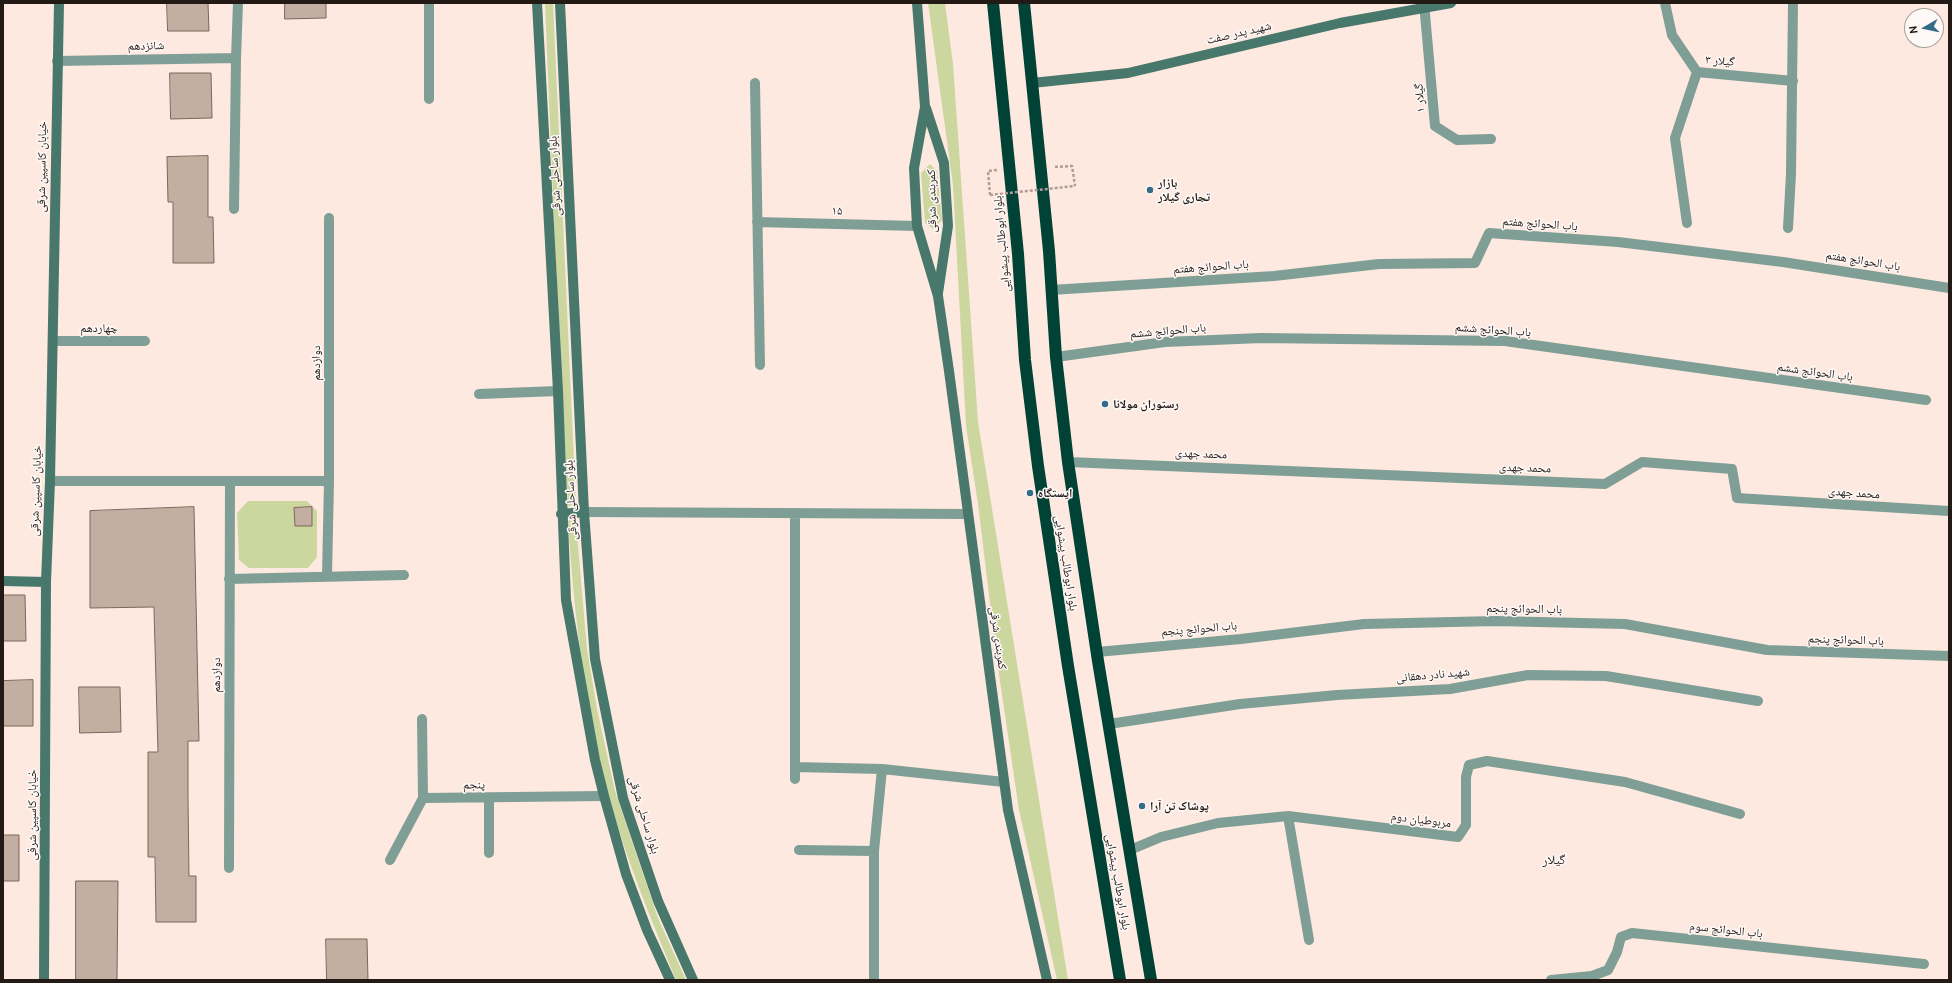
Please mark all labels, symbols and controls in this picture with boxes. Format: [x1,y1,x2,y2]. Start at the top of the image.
north arrow [1904,8,1944,48]
street label: شهید پدر صفت [1205,19,1273,47]
text: N [1906,25,1921,35]
street label: شانزدهم [128,38,164,54]
street label: گیلار ۳ [1705,53,1735,69]
street label: گیلار ۱ [1412,83,1428,113]
street label: خیابان کاسپین شرقی [34,121,50,213]
street label: بلوار ساحلی شرقی [546,135,564,217]
street label: کمربندی شرقی [924,169,940,233]
place label: بازار تجاری گیلار [1158,176,1210,204]
marker: بازار تجاری گیلار [1145,185,1155,195]
street label: بلوار ابوطالب پیشوایی [991,195,1013,293]
street label: ۱۵ [831,204,843,218]
street label: باب الحوائج هفتم [1502,214,1578,234]
street label: باب الحوائج هفتم [1825,248,1901,274]
street label: باب الحوائج هفتم [1173,257,1249,277]
street label: باب الحوائج ششم [1454,320,1532,340]
street label: چهاردهم [80,321,118,335]
street label: باب الحوائج ششم [1129,321,1207,341]
street label: دوازدهم [309,345,323,381]
street label: باب الحوائج ششم [1776,360,1854,384]
place label: رستوران مولانا [1113,397,1179,411]
marker: رستوران مولانا [1100,399,1110,409]
street label: خیابان کاسپین شرقی [27,445,45,537]
street label: محمد جهدی [1175,446,1227,462]
street label: بلوار ساحلی شرقی [562,459,580,541]
street label: محمد جهدی [1499,460,1551,476]
street label: محمد جهدی [1828,484,1880,502]
place label: ایستگاه [1038,486,1072,500]
marker: ایستگاه [1025,488,1035,498]
street label: بلوار ابوطالب پیشوایی [1051,514,1081,612]
street label: باب الحوائج پنجم [1486,601,1562,617]
street label: کمربندی شرقی [986,606,1010,670]
street label: باب الحوائج پنجم [1160,619,1238,639]
street label: باب الحوائج پنجم [1808,631,1884,649]
street label: دوازدهم [209,657,223,693]
street label: شهید نادر دهقانی [1395,665,1471,685]
street label: خیابان کاسپین شرقی [25,769,39,861]
street label: بلوار ساحلی شرقی [625,774,663,856]
street label: پنجم [463,778,485,792]
place label: پوشاک تن آرا [1150,799,1209,813]
marker: پوشاک تن آرا [1137,801,1147,811]
street label: مربوطیان دوم [1390,809,1452,831]
street label: بلوار ابوطالب پیشوایی [1102,833,1134,931]
district label: گیلار [1542,852,1566,868]
street label: باب الحوائج سوم [1689,919,1763,941]

